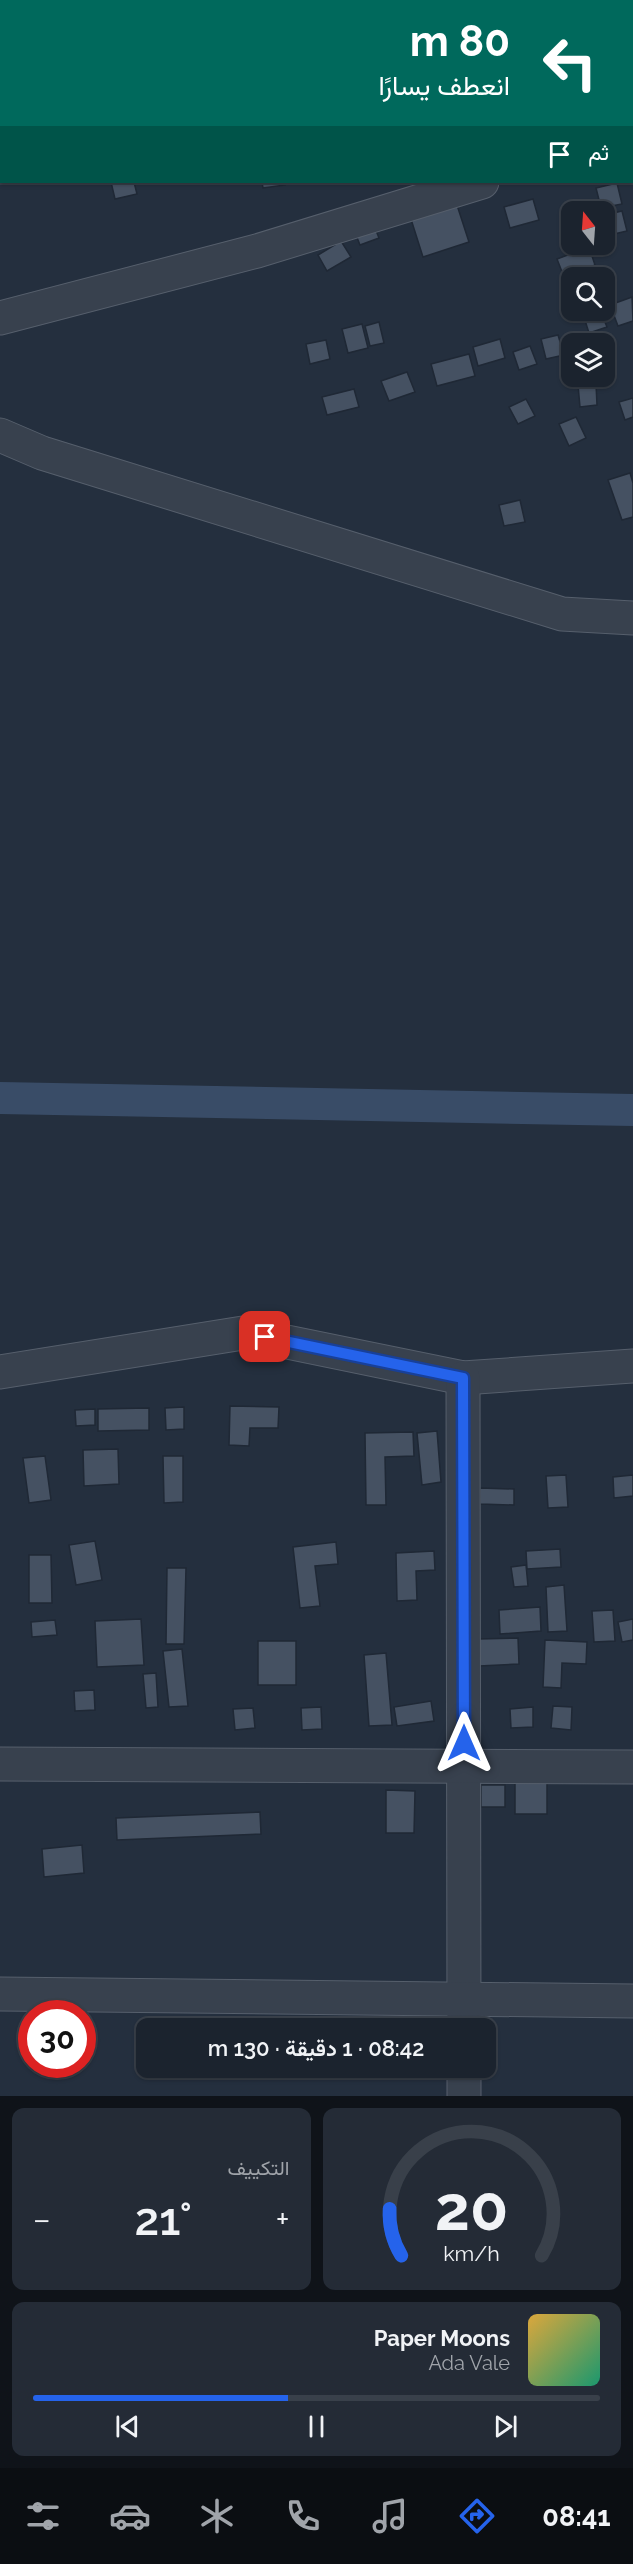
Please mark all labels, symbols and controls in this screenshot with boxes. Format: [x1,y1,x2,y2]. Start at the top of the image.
text: 80 m [410,17,510,66]
icon: left [531,24,609,102]
text: انعطف يسارًا [378,70,510,101]
icon: arrive [543,138,576,171]
text: ثم [588,139,609,165]
north arrow [561,201,615,255]
map controls [561,201,615,387]
button: search [561,267,615,321]
button: layers [561,333,615,387]
pin [239,1311,290,1362]
icon: arrive [248,1320,281,1353]
position arrow [432,1711,496,1775]
speed limit sign: 30 [18,2000,96,2078]
text: 08:42 · 1 دقيقة · 130 m [208,2035,424,2061]
text: التكييف [227,2156,290,2180]
text: 20 [435,2171,508,2245]
text: 21° [135,2193,192,2246]
text: − [33,2200,51,2239]
text: + [276,2200,290,2239]
text: km/h [443,2241,500,2266]
text: Paper Moons [374,2325,510,2351]
text: Ada Vale [428,2351,510,2375]
icon: previous [111,2410,144,2443]
icon: pause [300,2410,333,2443]
icon: next [489,2410,522,2443]
icon: filters [22,2495,64,2537]
icon: car [109,2495,151,2537]
icon: climate [196,2495,238,2537]
icon: phone [282,2495,324,2537]
icon: music [369,2495,411,2537]
icon: directions [456,2495,498,2537]
text: 08:41 [542,2501,611,2532]

